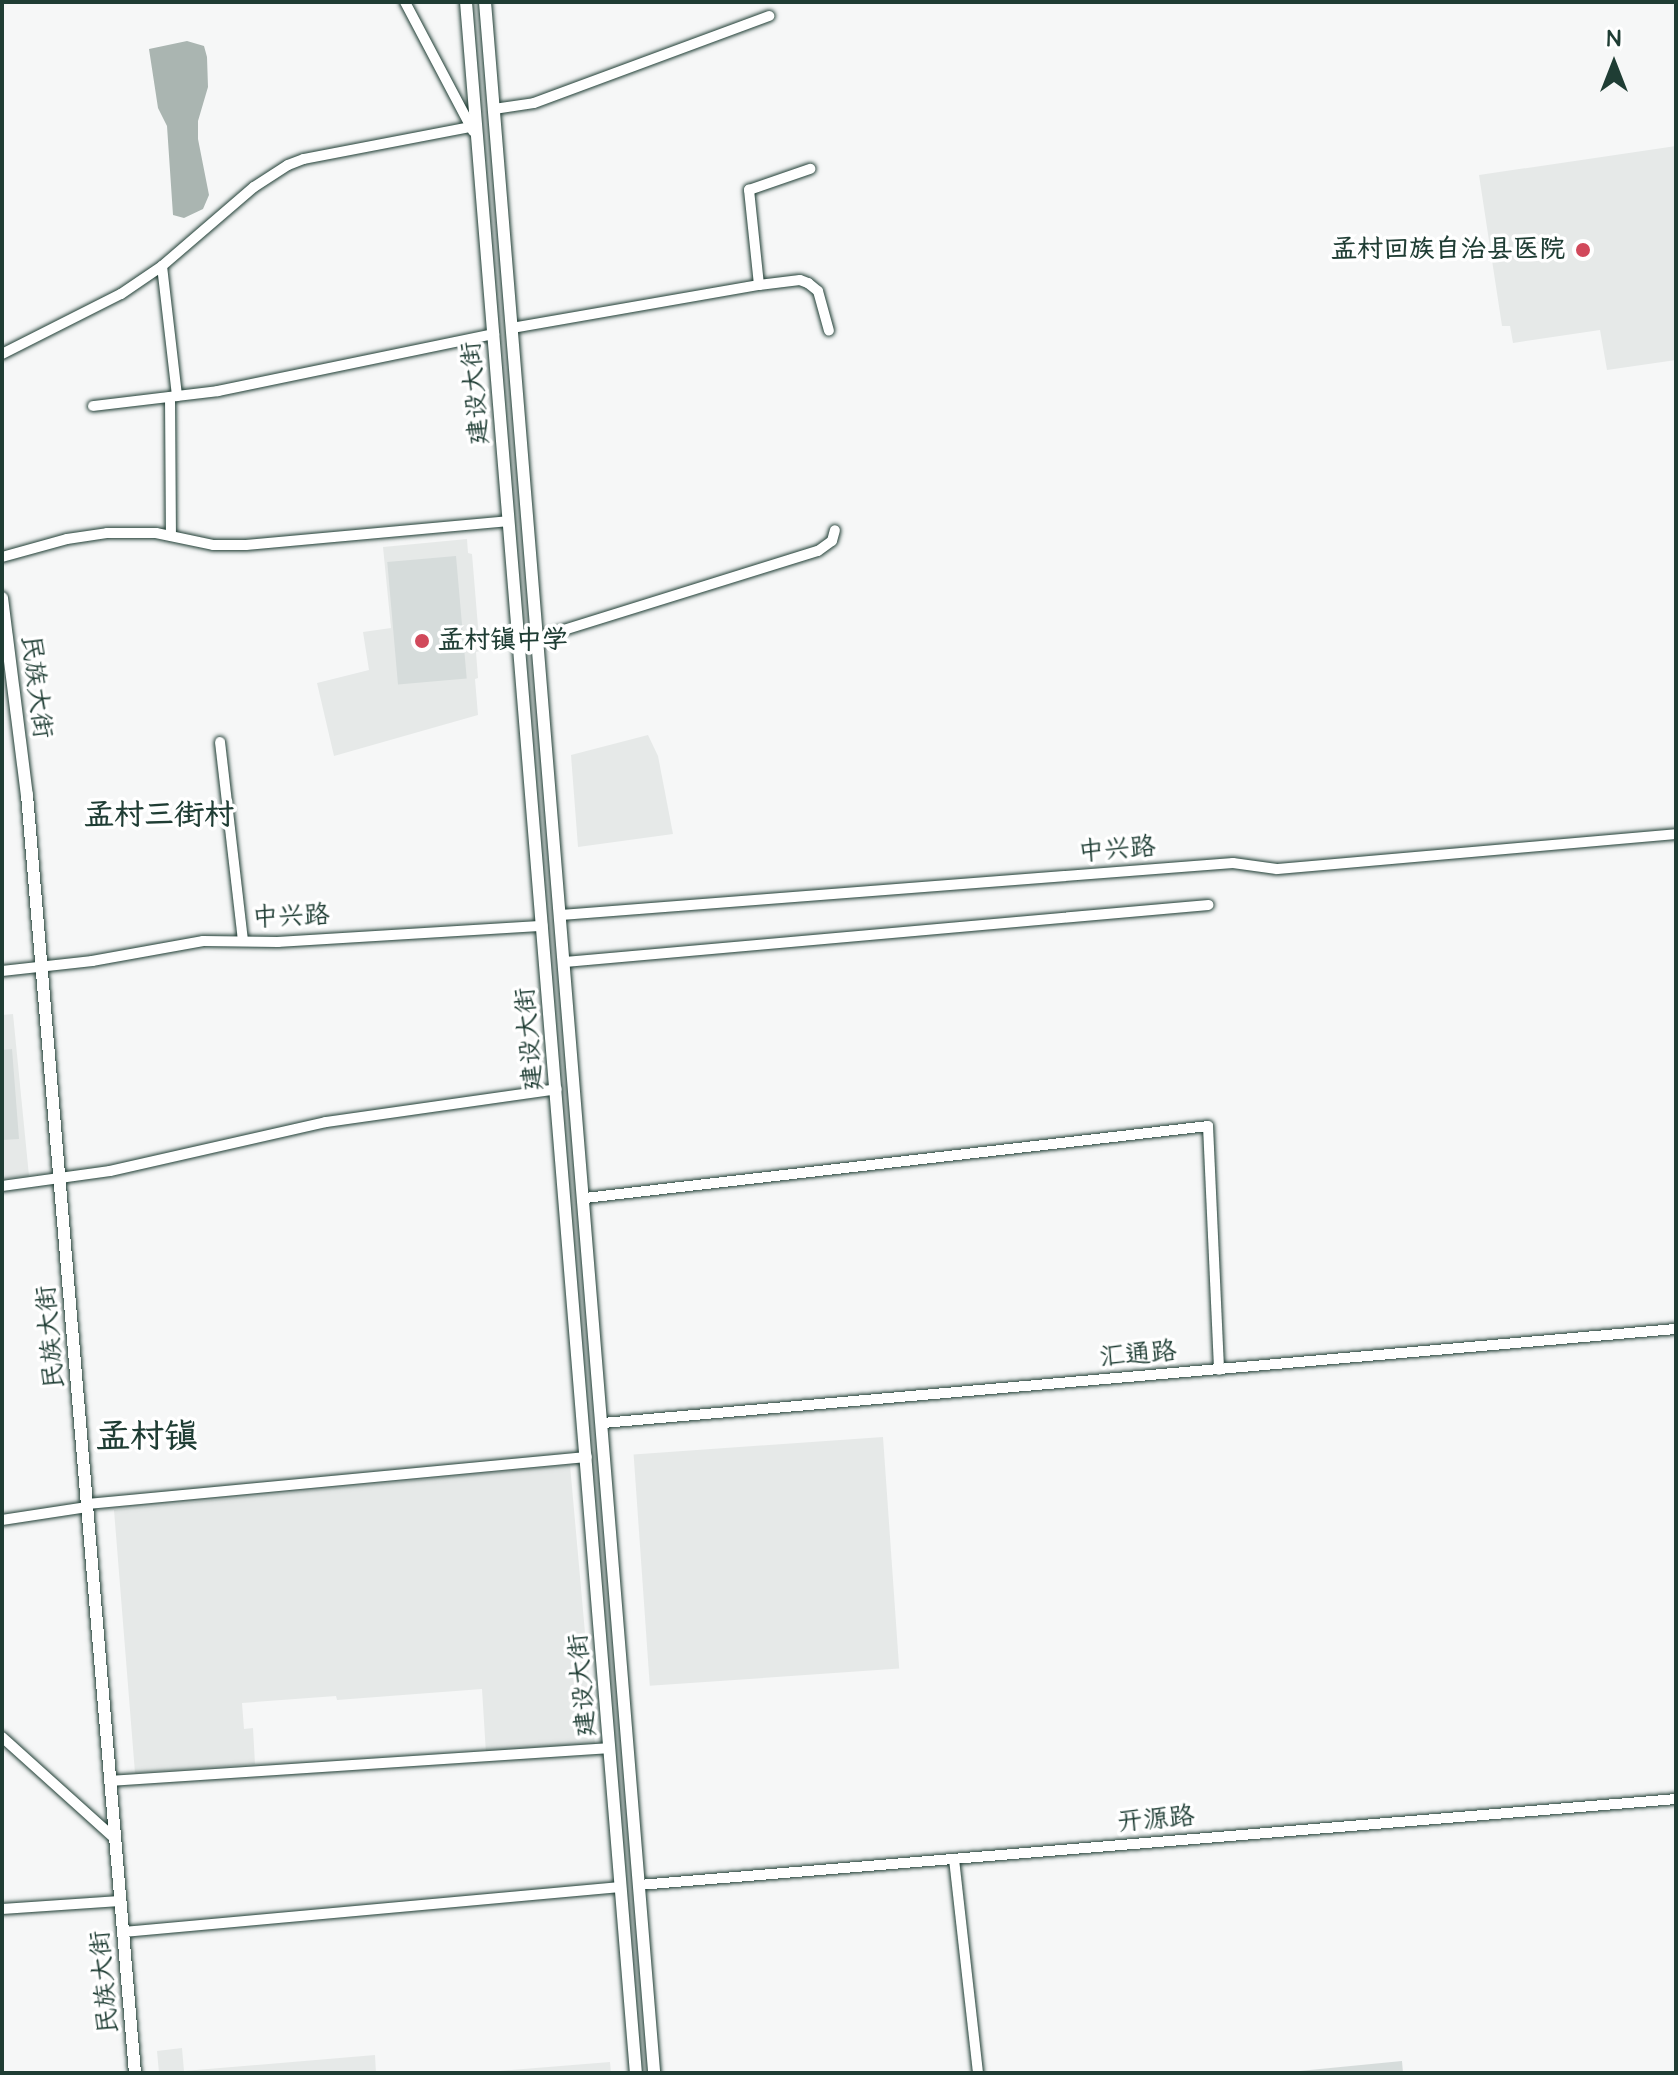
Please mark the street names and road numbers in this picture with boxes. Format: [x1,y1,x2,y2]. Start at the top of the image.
street label: 建设大街 [456,340,496,446]
street label: 民族大街 [14,633,58,741]
street label: 中兴路 [1077,832,1157,868]
street label: 中兴路 [251,900,331,934]
street label: 建设大街 [510,986,550,1092]
street label: 民族大街 [31,1284,71,1390]
street label: 汇通路 [1098,1336,1178,1374]
street label: 建设大街 [563,1632,603,1738]
street label: 开源路 [1116,1801,1196,1839]
street label: 民族大街 [85,1929,125,2035]

